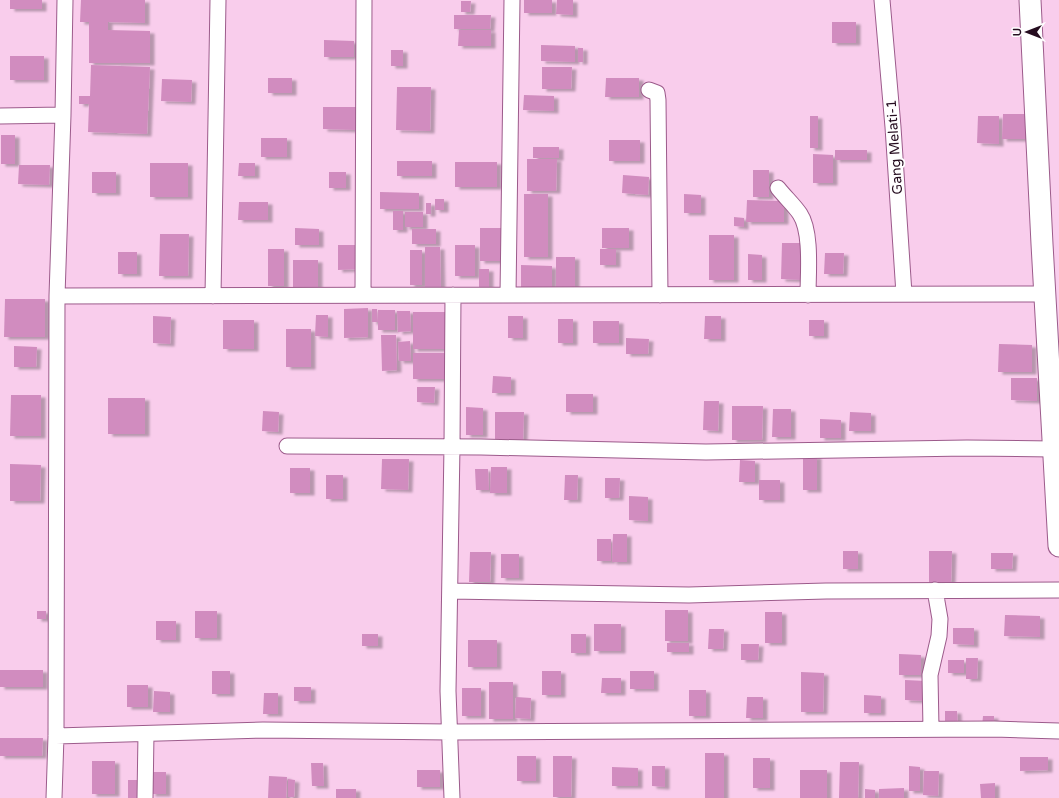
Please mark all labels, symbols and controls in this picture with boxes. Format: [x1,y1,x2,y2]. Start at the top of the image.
north arrow [1007,12,1047,52]
text: U [1011,28,1024,36]
street label: Gang Melati-1 [883,99,906,195]

